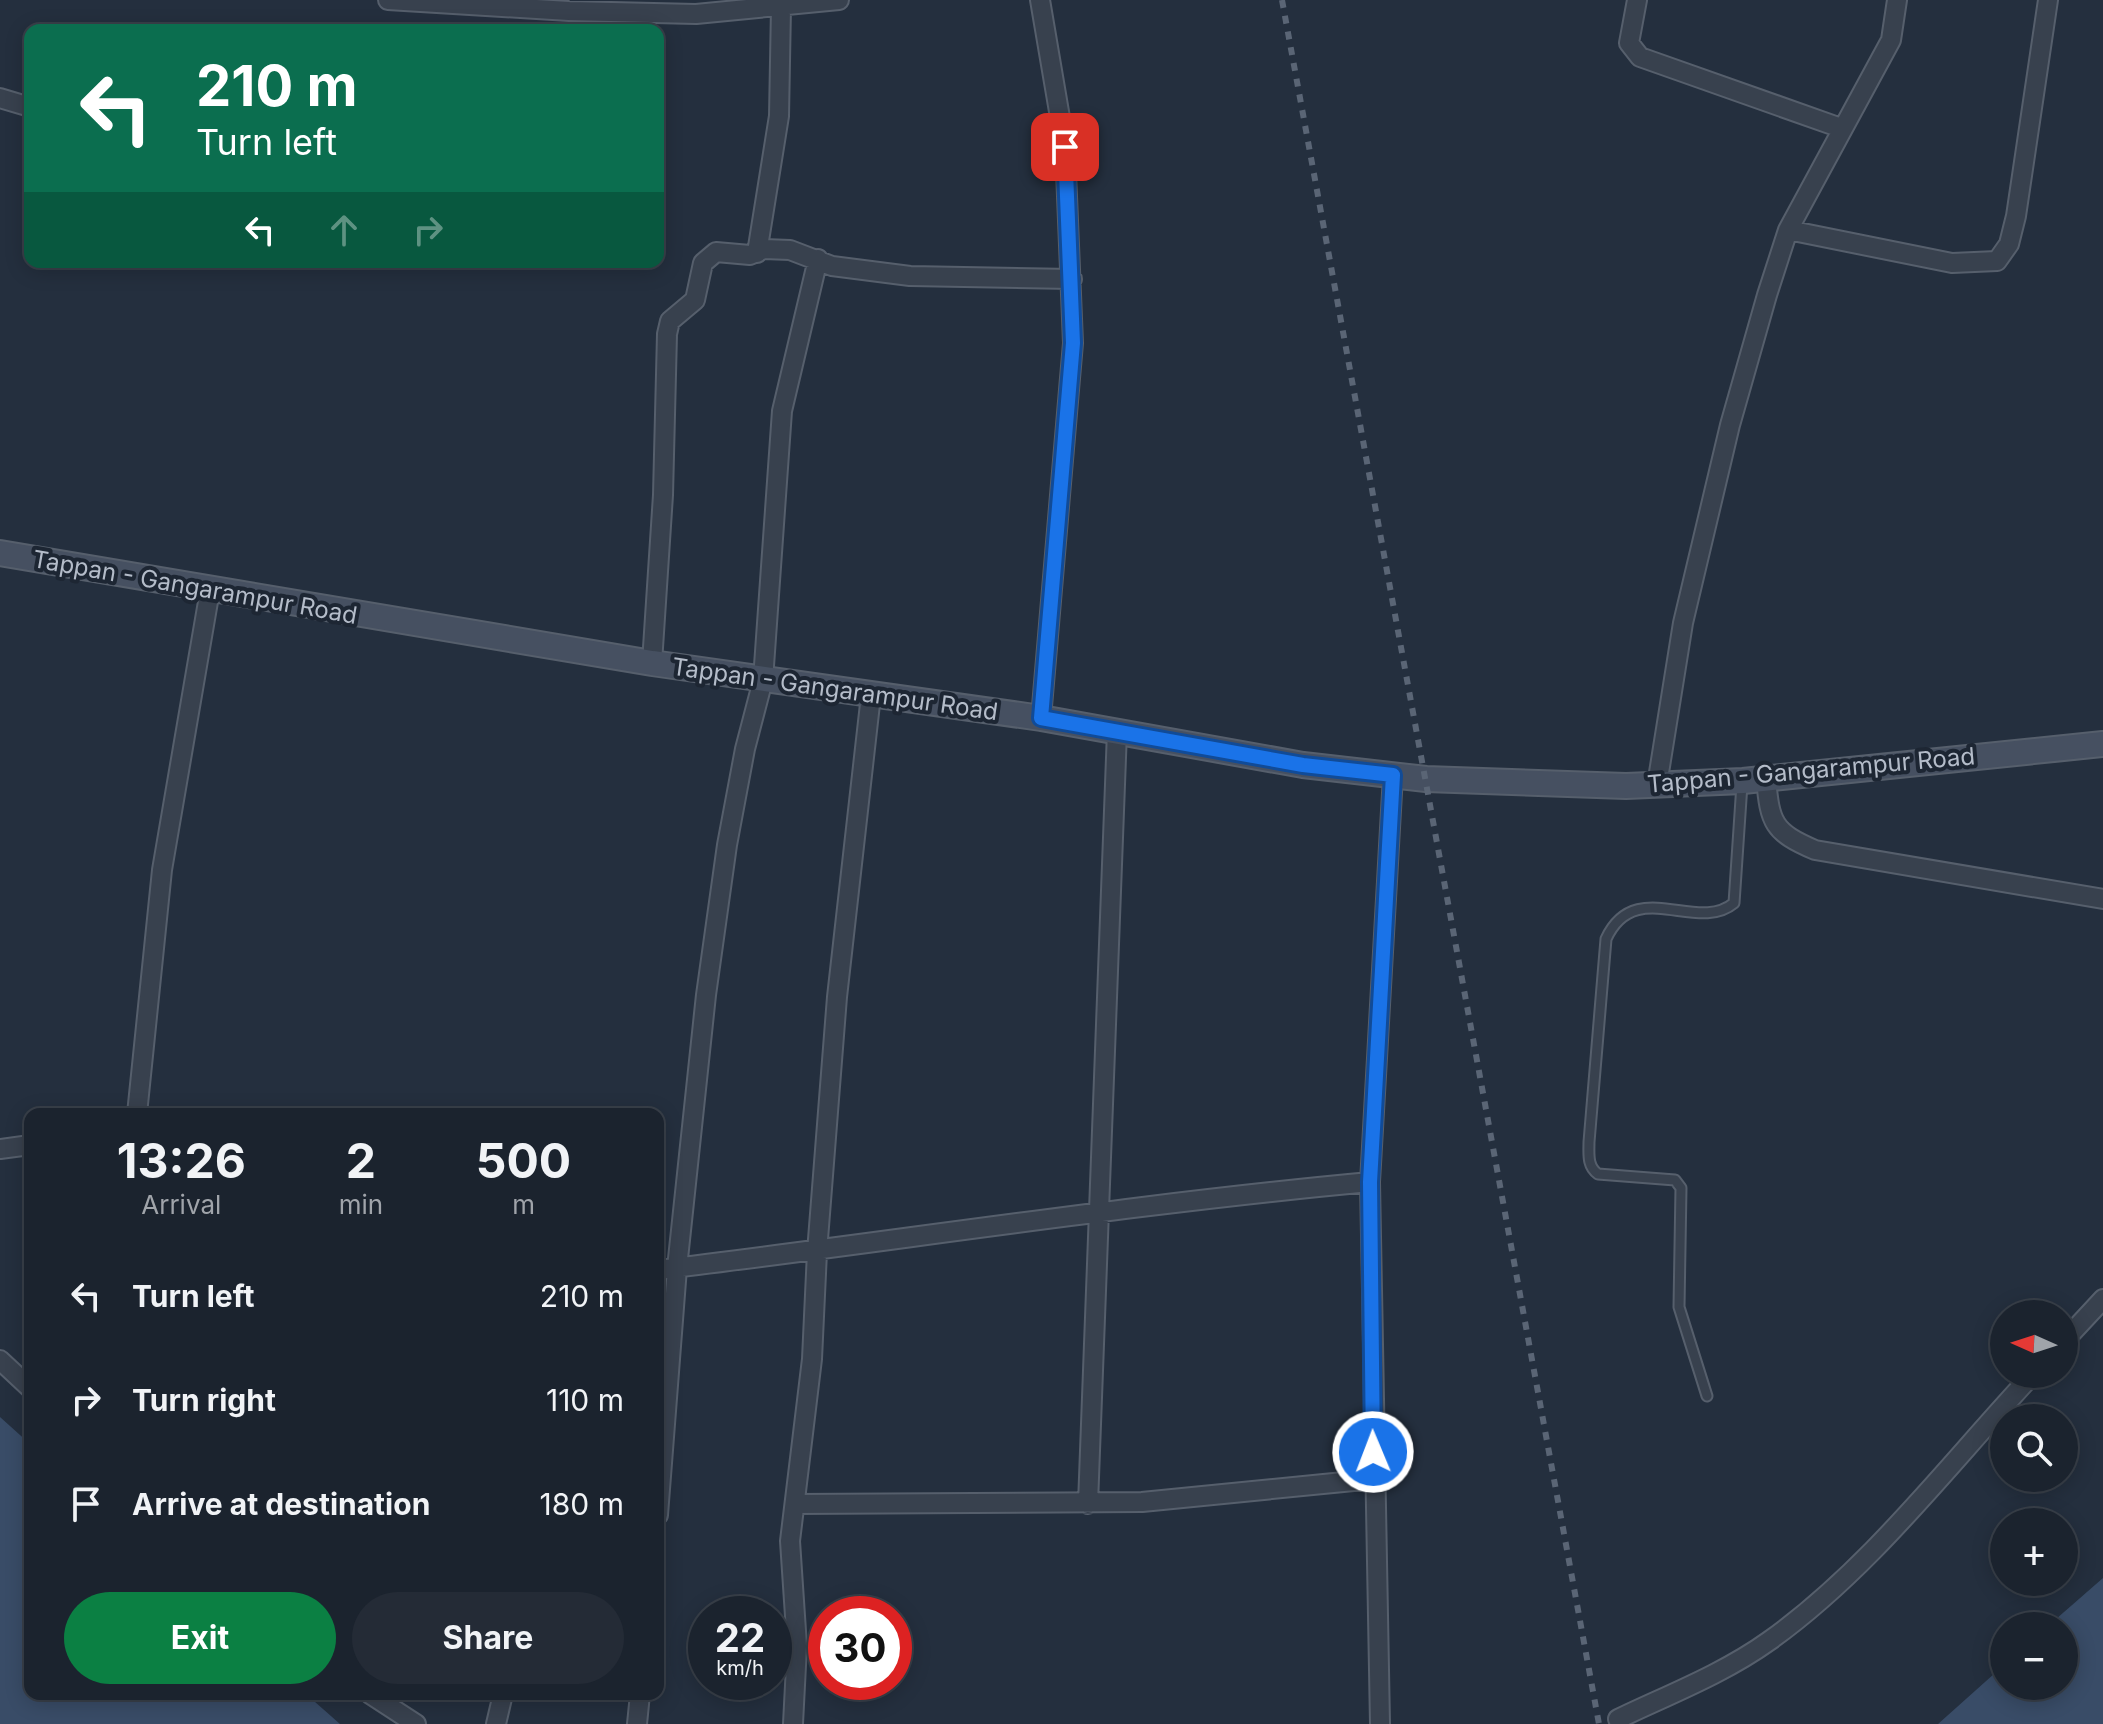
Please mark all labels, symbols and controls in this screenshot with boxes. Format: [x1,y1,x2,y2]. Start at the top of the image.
text: 210 m [196,52,358,120]
icon: left [64,56,168,160]
pin [1031,113,1099,181]
text: Turn left [196,120,337,164]
icon: arrive [1043,125,1087,169]
icon: left [238,208,282,252]
icon: ahead [322,208,366,252]
icon: right [406,208,450,252]
street label: Tappan - Gangarampur Road [31,544,359,630]
street label: Tappan - Gangarampur Road [670,652,1000,726]
street label: Tappan - Gangarampur Road [1646,741,1976,799]
text: 13:26 [117,1131,246,1190]
text: 2 [346,1131,376,1190]
text: 500 [476,1131,571,1190]
text: Arrival [141,1189,221,1220]
text: min [339,1189,383,1220]
text: m [512,1189,535,1220]
icon: left [64,1274,108,1318]
text: Turn left [132,1278,254,1314]
text: 210 m [540,1278,624,1314]
north arrow [1990,1300,2078,1388]
map controls [1990,1300,2078,1700]
icon: right [64,1378,108,1422]
text: Turn right [132,1382,276,1418]
text: 110 m [546,1382,624,1418]
button: search [1990,1404,2078,1492]
position arrow [1331,1410,1415,1494]
icon: arrive [64,1482,108,1526]
text: Arrive at destination [132,1486,430,1522]
text: 180 m [540,1486,624,1522]
button: + [1990,1508,2078,1596]
button: Exit [64,1592,336,1684]
button: Share [352,1592,624,1684]
speed limit sign: 30 [808,1596,912,1700]
button: − [1990,1612,2078,1700]
text: 22 [715,1613,765,1662]
text: km/h [716,1656,764,1680]

